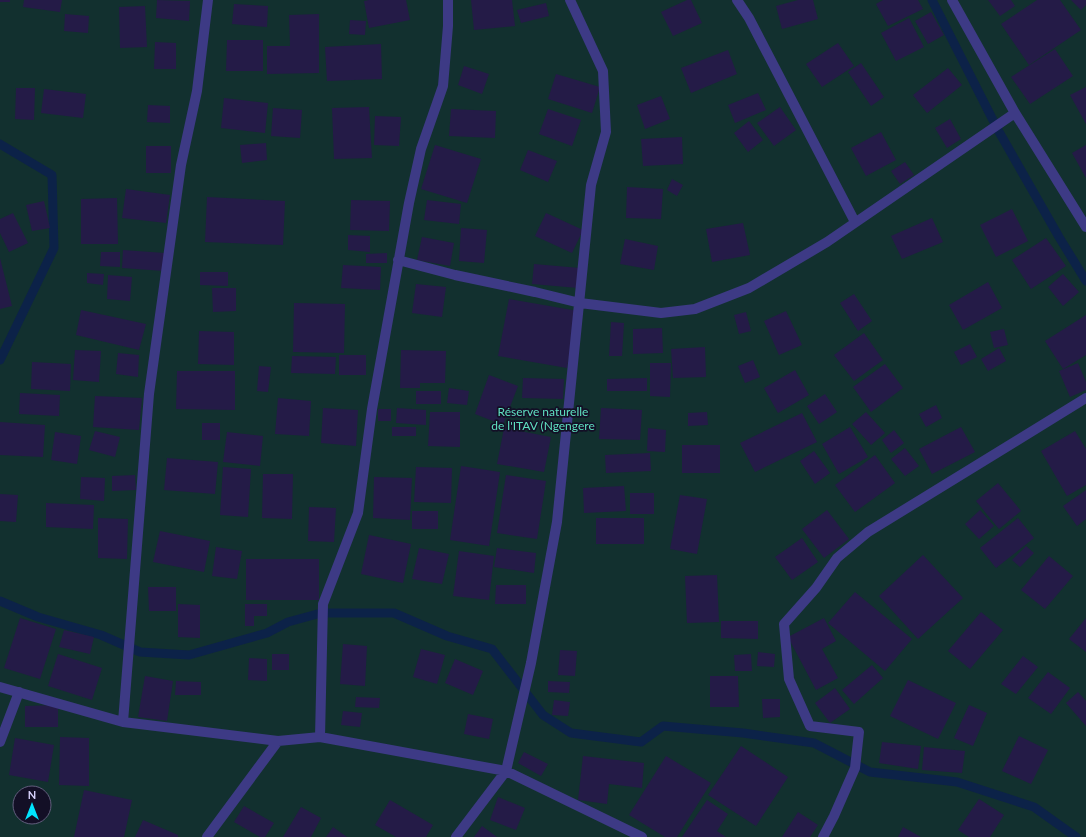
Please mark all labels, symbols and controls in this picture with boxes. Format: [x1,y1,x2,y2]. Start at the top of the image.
park label: Réserve naturelle de l'ITAV (Ngengere [491,404,595,433]
north arrow [12,785,52,825]
text: N [28,788,36,801]

